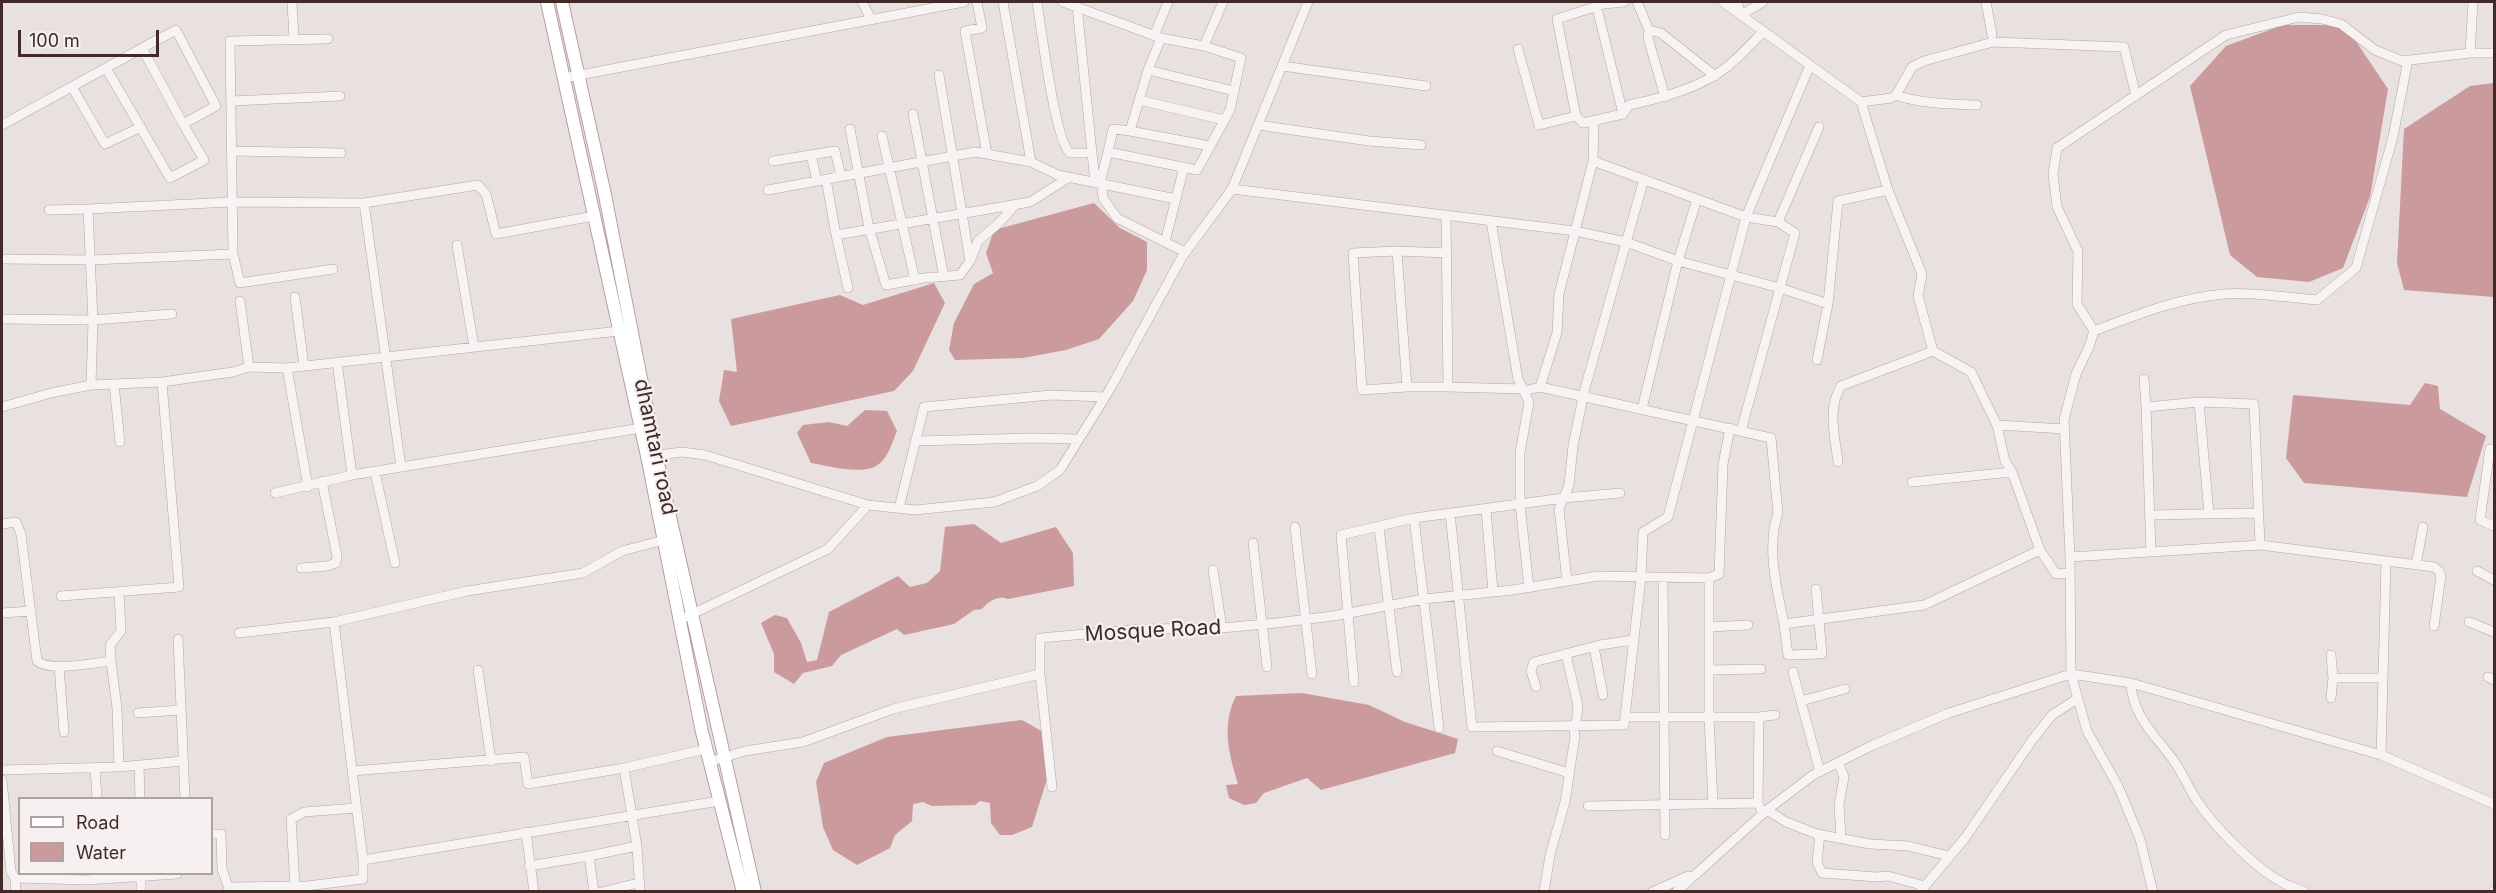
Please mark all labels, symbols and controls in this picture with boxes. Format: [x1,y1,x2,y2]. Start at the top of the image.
scale bar [21,18,162,56]
text: 100 m [29,30,80,51]
street label: dhamtari road [628,377,682,517]
street label: Mosque Road [1084,615,1222,647]
legend [18,797,213,875]
text: Road [76,812,119,833]
text: Water [76,842,126,863]

